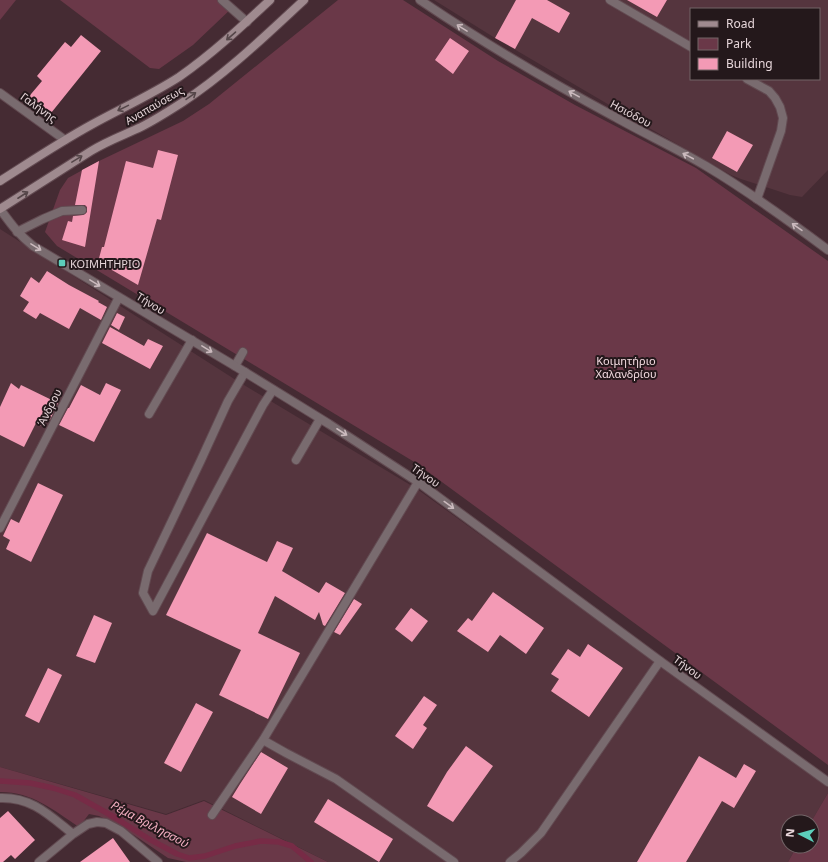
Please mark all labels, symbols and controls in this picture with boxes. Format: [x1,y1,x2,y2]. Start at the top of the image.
legend [690,8,820,80]
text: Road [726,15,755,32]
one-way arrow [456,23,468,31]
one-way arrow [226,31,236,40]
text: Park [726,35,752,52]
text: Building [726,55,773,72]
street label: Αναπαύσεως [122,82,186,128]
street label: Γαλήνης [18,89,60,125]
one-way arrow [568,90,580,98]
one-way arrow [185,92,197,100]
street label: Ησιόδου [608,96,654,130]
one-way arrow [117,104,129,112]
one-way arrow [682,152,694,159]
one-way arrow [72,155,83,163]
one-way arrow [17,190,28,199]
one-way arrow [791,223,802,231]
one-way arrow [30,243,41,251]
place label: ΚΟΙΜΗΤΗΡΙΟ [70,256,140,271]
marker: ΚΟΙΜΗΤΗΡΙΟ [57,258,67,268]
one-way arrow [89,279,101,287]
street label: Τήνου [134,288,168,318]
one-way arrow [201,346,213,354]
park label: Κοιμητήριο Χαλανδρίου [596,353,657,381]
street label: Άνδρου [33,386,65,428]
one-way arrow [336,428,347,437]
street label: Τήνου [409,460,443,490]
one-way arrow [444,501,455,509]
street label: Τήνου [671,652,705,682]
water label: Ρέμα Βριλησσού [108,796,192,852]
north arrow [780,814,820,854]
text: N [782,828,797,838]

